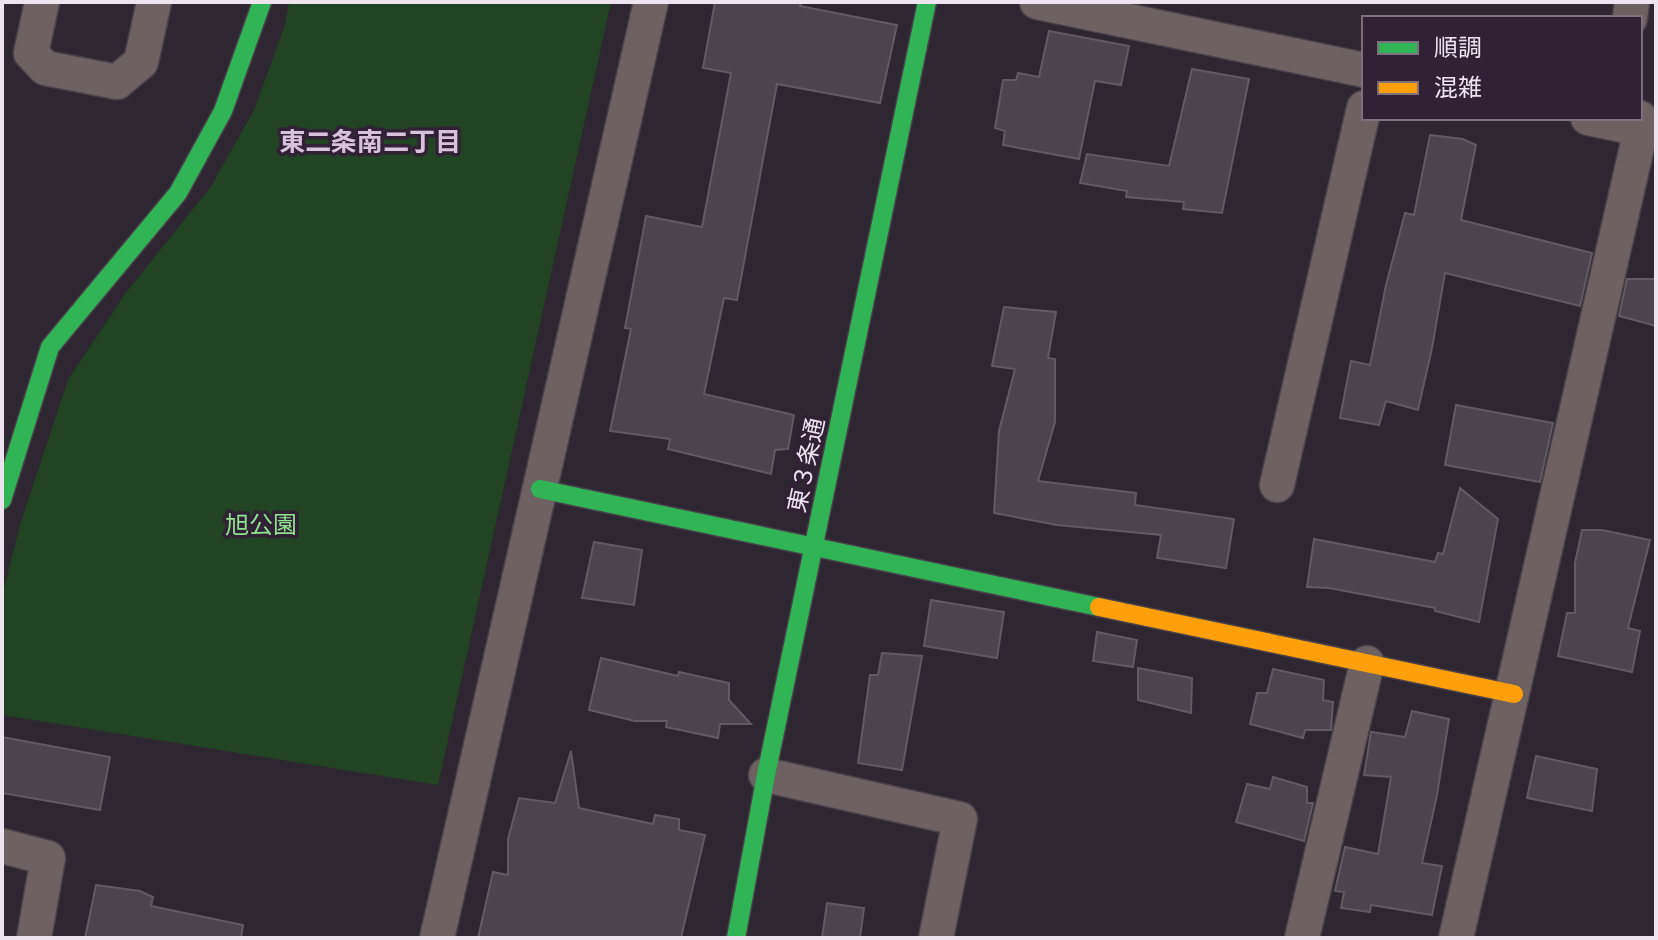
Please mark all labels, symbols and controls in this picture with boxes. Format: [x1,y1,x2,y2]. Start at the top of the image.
legend [1362,16,1642,120]
text: 順調 [1434,33,1482,62]
text: 混雑 [1434,73,1482,102]
district label: 東二条南二丁目 [279,126,461,157]
street label: 東３条通 [782,415,830,515]
park label: 旭公園 [225,510,297,539]

